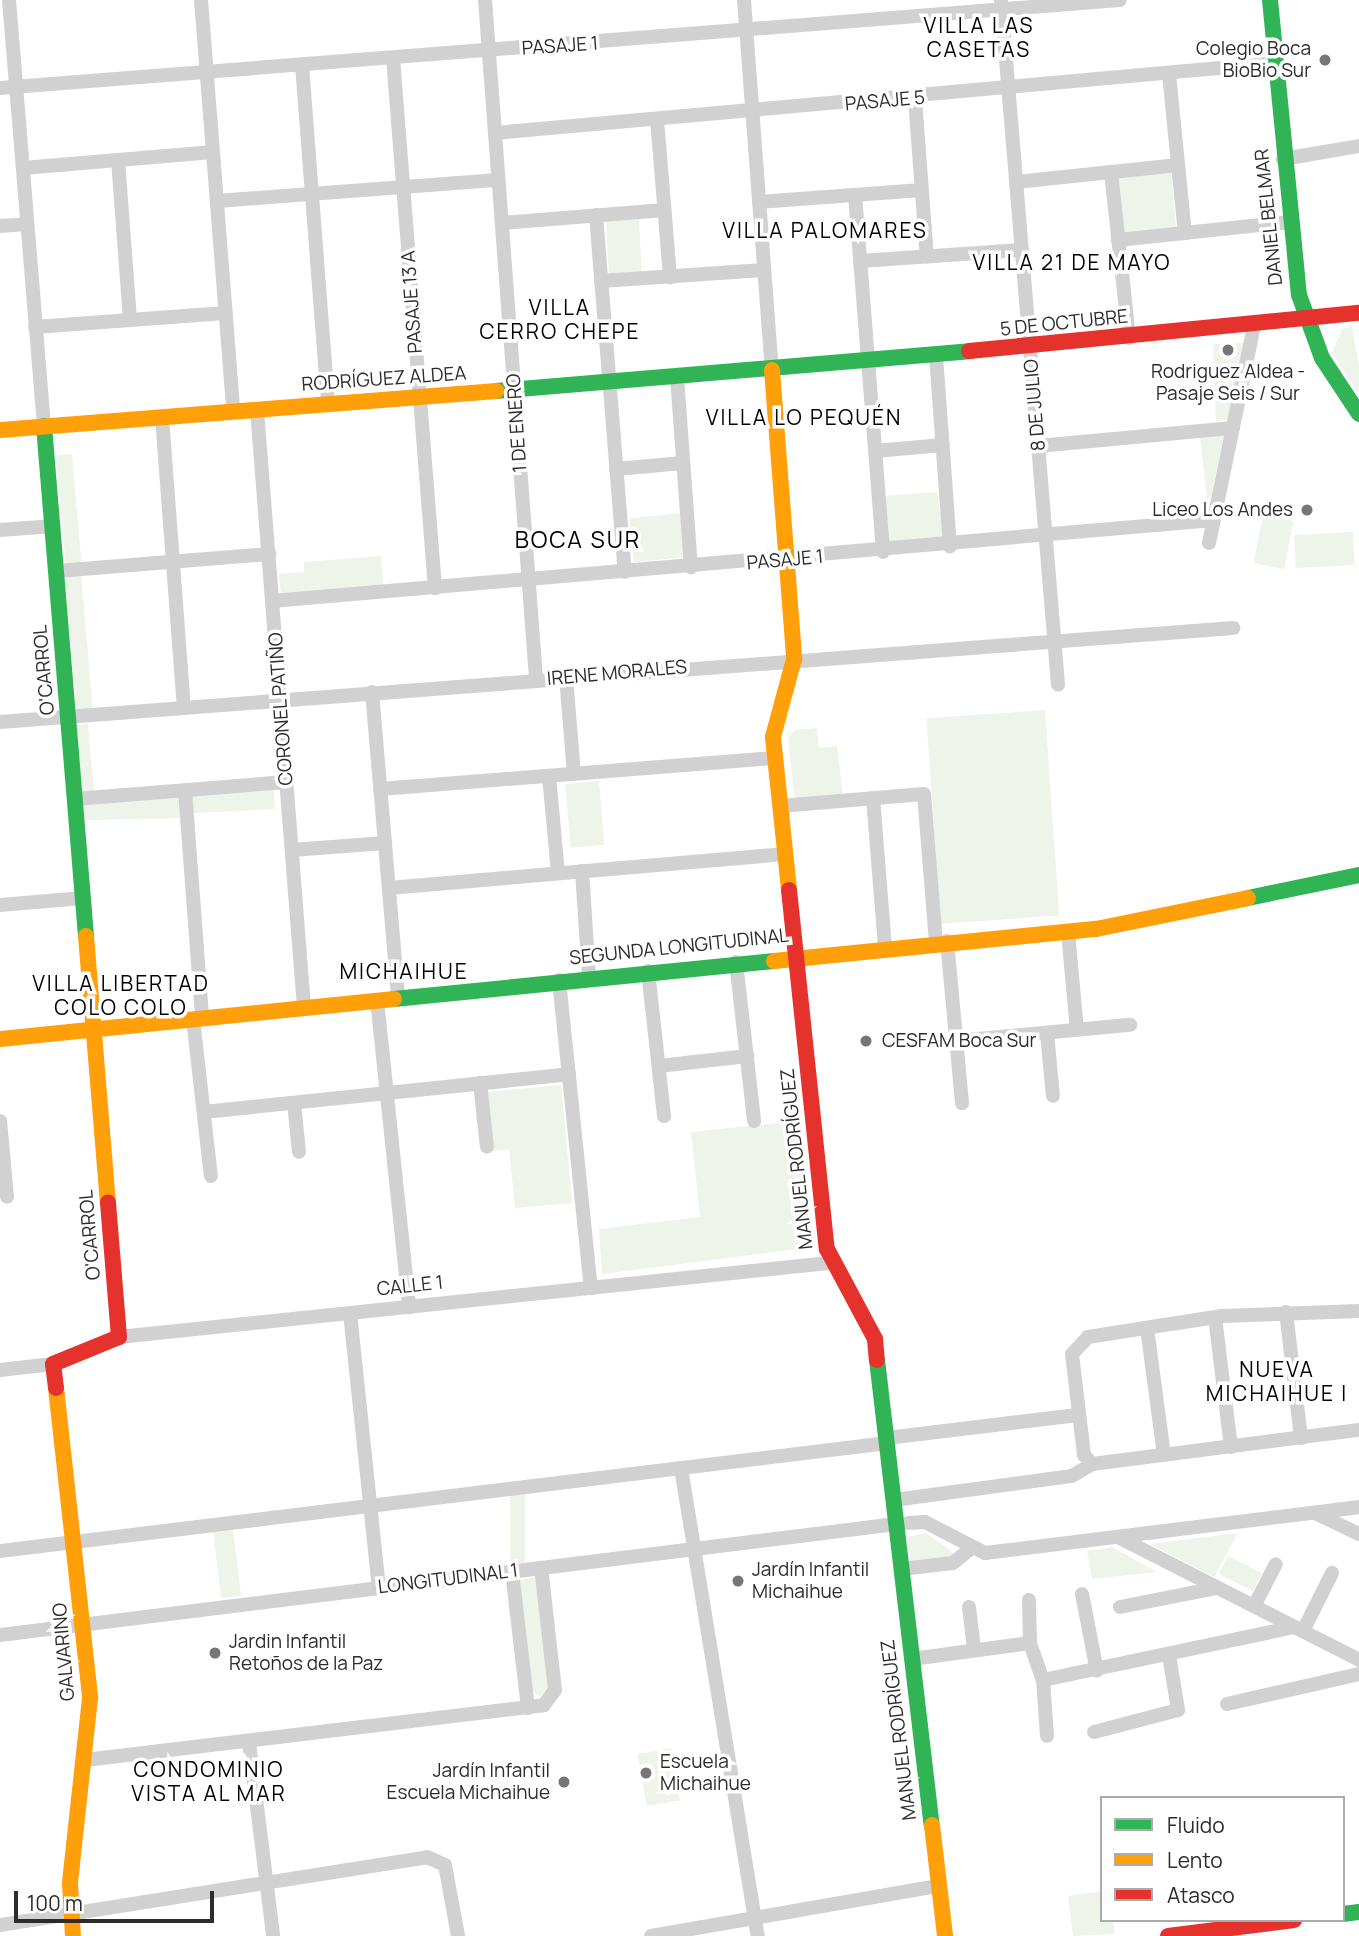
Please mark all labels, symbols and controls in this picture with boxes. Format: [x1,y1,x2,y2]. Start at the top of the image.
district label: VILLA LAS CASETAS [925,12,1033,62]
street label: PASAJE 1 [521,32,599,60]
place label: Colegio Boca BioBio Sur [1196,38,1311,82]
marker: Colegio Boca BioBio Sur [1317,52,1333,68]
street label: PASAJE 5 [844,86,926,116]
street label: DANIEL BELMAR [1250,147,1288,287]
district label: VILLA PALOMARES [724,217,926,243]
district label: VILLA 21 DE MAYO [975,249,1169,275]
street label: PASAJE 13 A [397,250,427,354]
district label: VILLA CERRO CHEPE [481,294,639,344]
street label: 5 DE OCTUBRE [999,305,1129,341]
marker: Rodriguez Aldea - Pasaje Seis / Sur [1220,342,1236,358]
street label: 8 DE JULIO [1020,358,1050,452]
place label: Rodriguez Aldea - Pasaje Seis / Sur [1151,361,1305,405]
street label: RODRÍGUEZ ALDEA [301,362,467,396]
street label: 1 DE ENERO [502,373,532,473]
district label: VILLA LO PEQUÉN [708,404,900,430]
place label: Liceo Los Andes [1152,499,1293,521]
marker: Liceo Los Andes [1299,502,1315,518]
district label: BOCA SUR [516,525,640,553]
street label: PASAJE 1 [746,545,824,575]
street label: O'CARROL [29,624,59,716]
street label: CORONEL PATIÑO [264,631,298,787]
street label: IRENE MORALES [546,656,688,690]
street label: SEGUNDA LONGITUDINAL [568,924,790,970]
district label: MICHAIHUE [341,958,467,984]
district label: VILLA LIBERTAD COLO COLO [34,970,208,1020]
place label: CESFAM Boca Sur [882,1030,1036,1052]
marker: CESFAM Boca Sur [856,1031,876,1051]
street label: MANUEL RODRÍGUEZ [776,1067,818,1251]
street label: O'CARROL [75,1189,105,1281]
street label: CALLE 1 [376,1271,444,1301]
district label: NUEVA MICHAIHUE I [1207,1356,1347,1406]
street label: LONGITUDINAL 1 [376,1559,520,1599]
place label: Jardín Infantil Michaihue [752,1559,869,1603]
marker: Jardín Infantil Michaihue [730,1573,746,1589]
street label: GALVARINO [48,1602,80,1702]
place label: Jardin Infantil Retoños de la Paz [229,1631,383,1675]
street label: MANUEL RODRÍGUEZ [877,1638,921,1822]
marker: Jardin Infantil Retoños de la Paz [207,1645,223,1661]
place label: Escuela Michaihue [660,1751,751,1795]
district label: CONDOMINIO VISTA AL MAR [132,1756,286,1806]
place label: Jardín Infantil Escuela Michaihue [387,1760,550,1804]
marker: Escuela Michaihue [638,1765,654,1781]
marker: Jardín Infantil Escuela Michaihue [556,1774,572,1790]
legend [1100,1796,1345,1922]
text: Fluido [1167,1811,1225,1839]
text: Lento [1167,1846,1223,1874]
scale bar [18,1876,217,1920]
text: Atasco [1167,1881,1235,1909]
text: 100 m [27,1889,83,1917]

